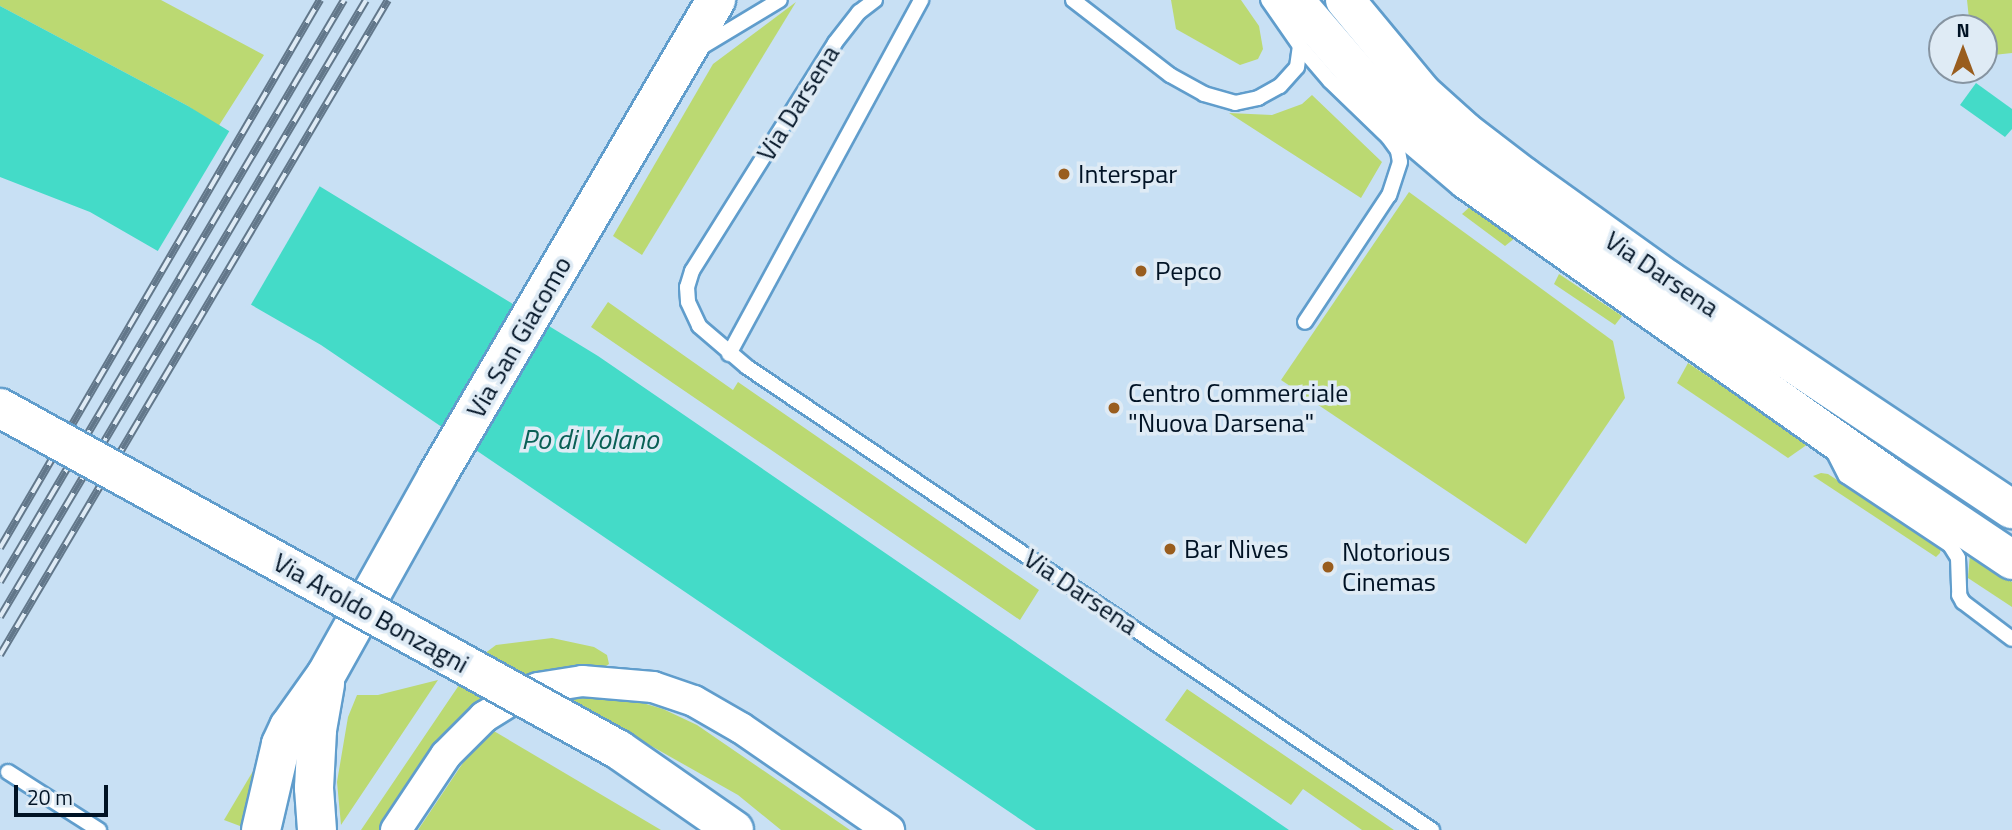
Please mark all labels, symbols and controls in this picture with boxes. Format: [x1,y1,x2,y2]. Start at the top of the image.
north arrow [1928,14,1998,84]
text: N [1956,15,1970,44]
street label: Via Darsena [750,39,846,167]
place label: Interspar [1078,158,1177,190]
marker: Interspar [1056,166,1072,182]
street label: Via Darsena [1599,225,1725,323]
street label: Via San Giacomo [460,251,578,423]
place label: Pepco [1155,255,1222,287]
marker: Pepco [1133,263,1149,279]
place label: Centro Commerciale "Nuova Darsena" [1128,377,1348,438]
marker: Centro Commerciale "Nuova Darsena" [1106,400,1122,416]
water label: Po di Volano [521,422,659,456]
place label: Bar Nives [1184,533,1289,565]
place label: Notorious Cinemas [1342,536,1450,598]
marker: Bar Nives [1162,541,1178,557]
street label: Via Darsena [1018,543,1144,641]
street label: Via Aroldo Bonzagni [268,546,474,680]
marker: Notorious Cinemas [1320,559,1336,575]
scale bar [18,770,112,814]
text: 20 m [27,781,73,813]

